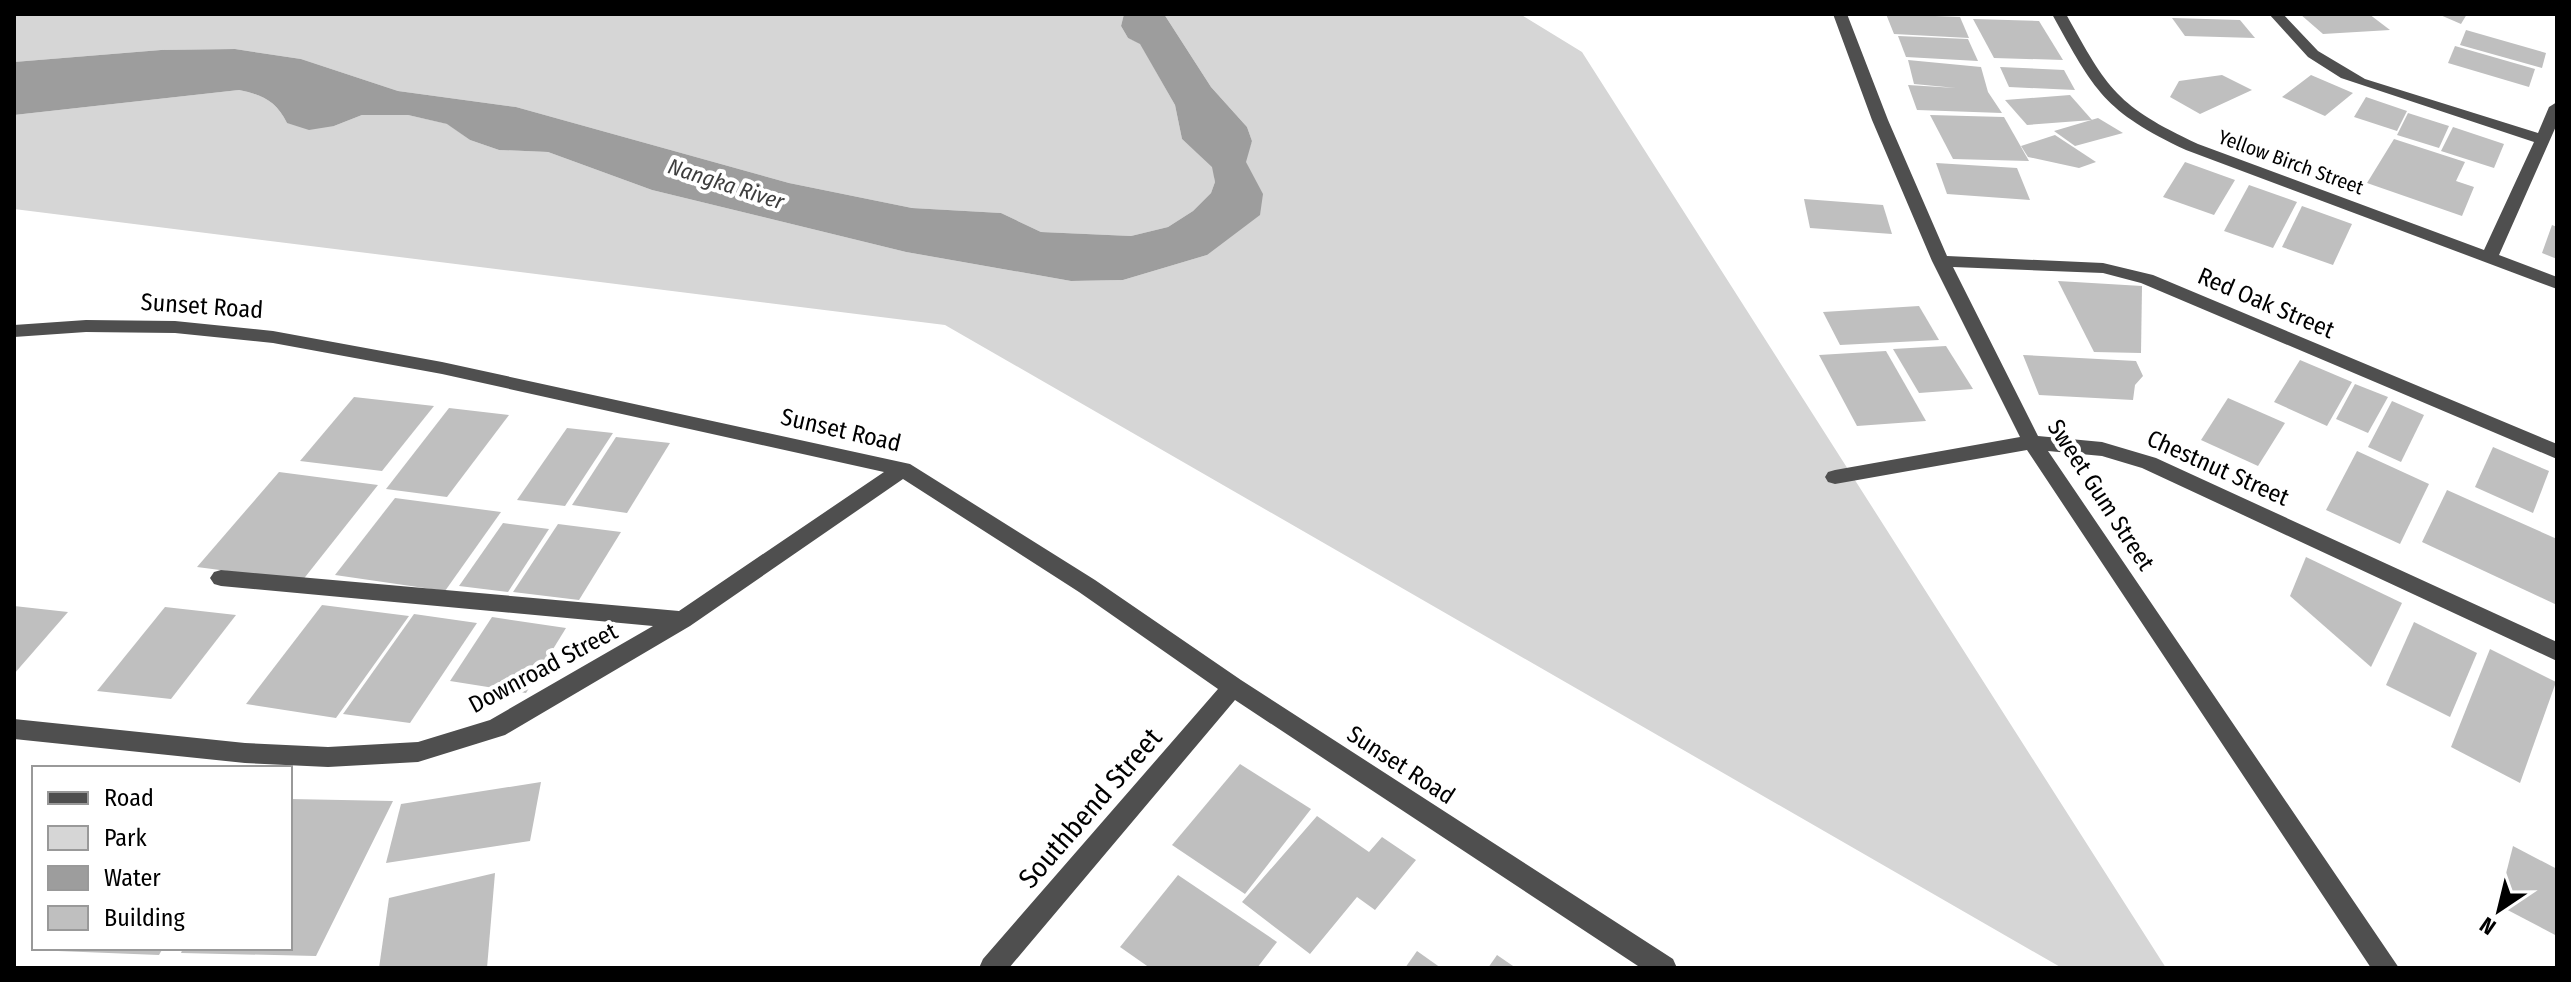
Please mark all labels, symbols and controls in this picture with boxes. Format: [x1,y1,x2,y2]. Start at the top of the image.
street label: Yellow Birch Street [2215,125,2367,200]
water label: Nangka River [665,153,789,216]
street label: Red Oak Street [2194,262,2339,344]
street label: Sunset Road [140,288,264,324]
street label: Sunset Road [778,403,904,457]
street label: Sweet Gum Street [2042,414,2160,576]
street label: Chestnut Street [2143,424,2293,512]
street label: Downroad Street [464,617,622,719]
street label: Sunset Road [1342,720,1460,810]
street label: Southbend Street [1012,721,1169,895]
legend [32,766,292,950]
text: Road [104,784,154,812]
text: Park [104,824,147,852]
text: Water [104,864,161,892]
north arrow [2459,870,2539,950]
text: Building [104,904,186,932]
text: N [2475,911,2501,941]

